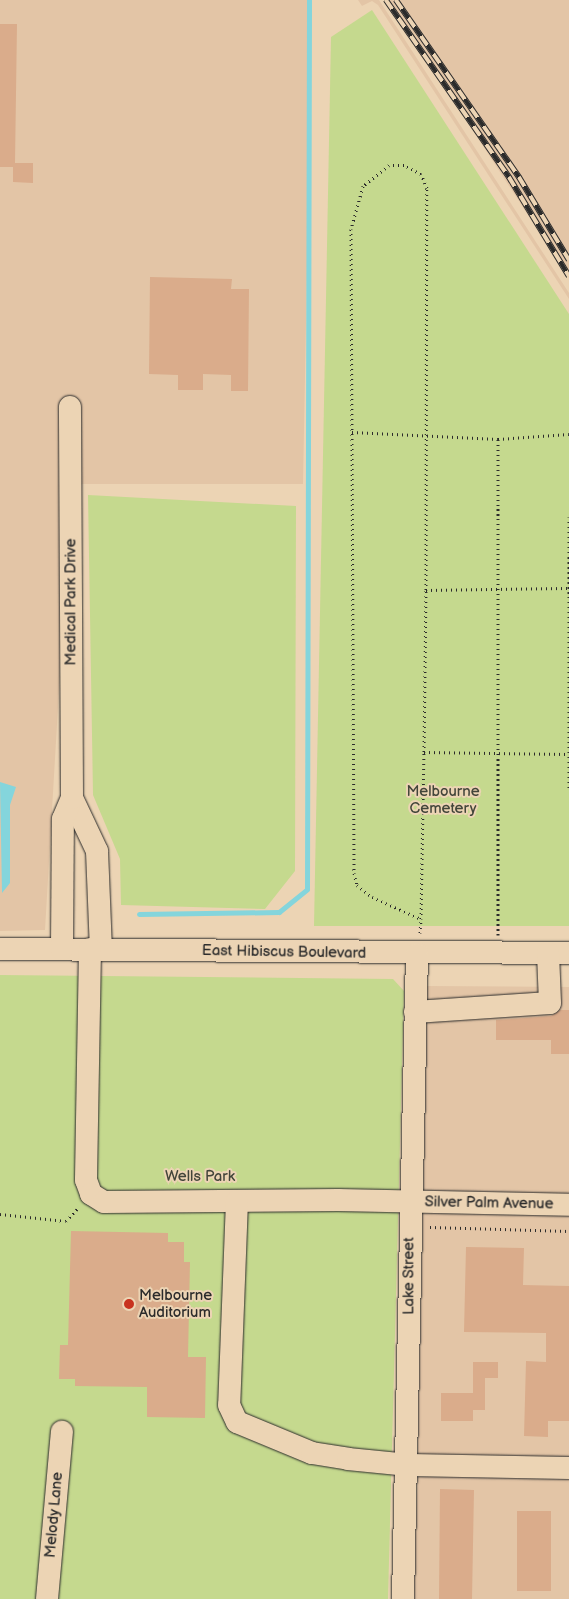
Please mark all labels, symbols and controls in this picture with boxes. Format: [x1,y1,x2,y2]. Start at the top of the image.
street label: Medical Park Drive [62,538,80,666]
park label: Melbourne Cemetery [406,782,480,817]
street label: East Hibiscus Boulevard [202,942,366,962]
park label: Wells Park [165,1168,235,1186]
street label: Silver Palm Avenue [424,1193,554,1213]
street label: Lake Street [400,1237,418,1315]
place label: Melbourne Auditorium [139,1286,212,1321]
marker: Melbourne Auditorium [123,1298,135,1310]
street label: Melody Lane [41,1471,67,1559]

